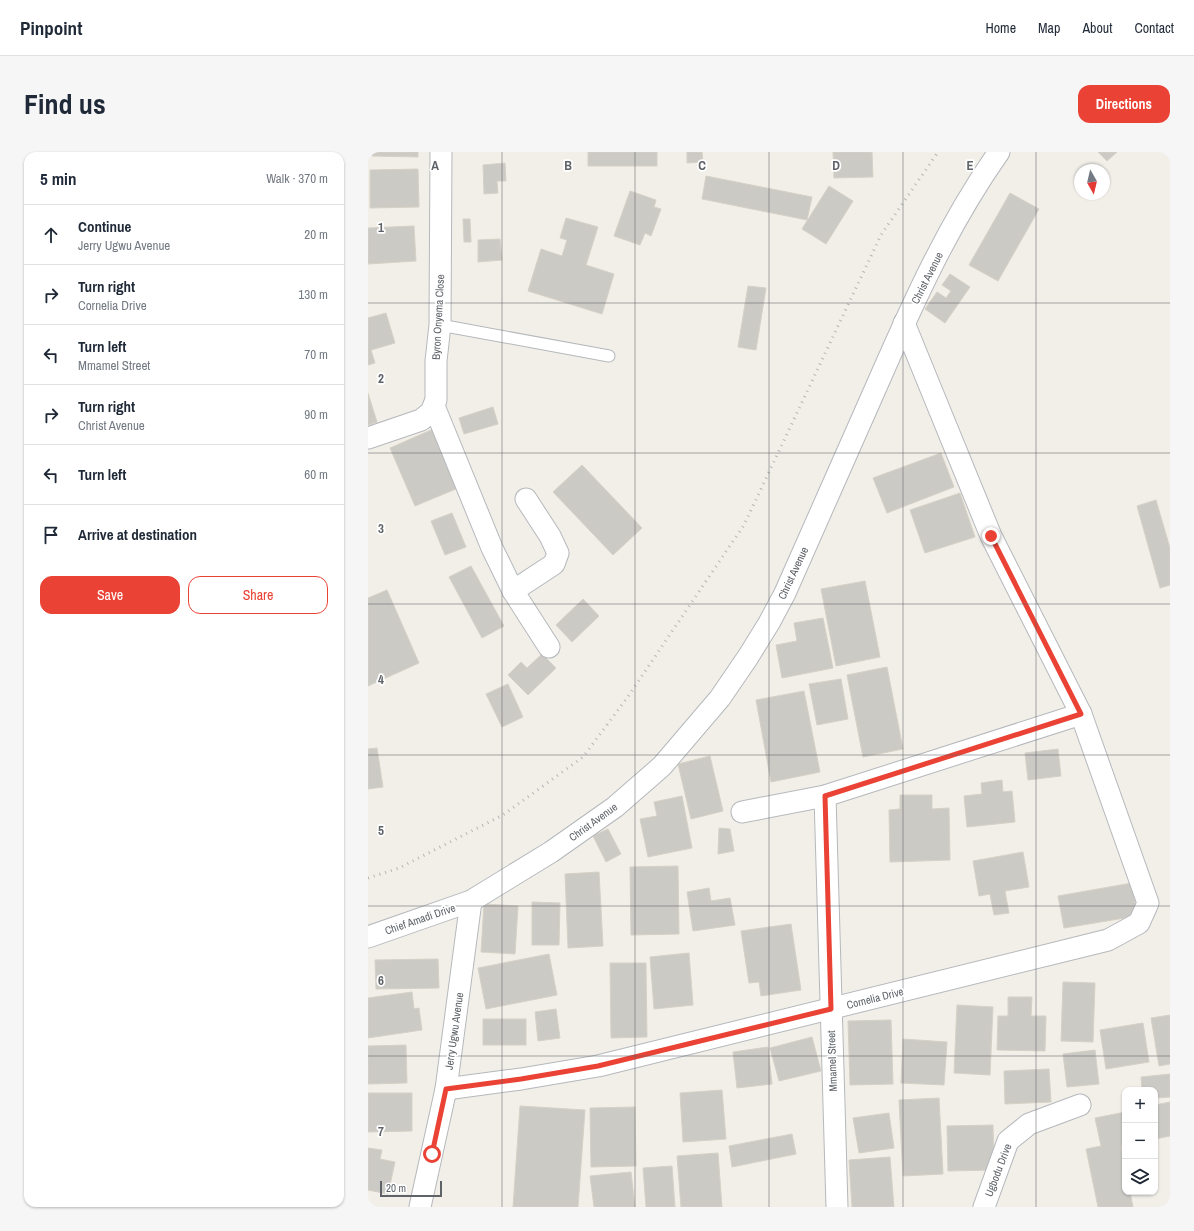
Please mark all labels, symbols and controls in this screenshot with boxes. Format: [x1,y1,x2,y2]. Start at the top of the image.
text: Pinpoint [20,15,82,41]
text: Home [985,19,1016,37]
text: Map [1038,19,1060,37]
text: About [1082,19,1112,37]
text: Contact [1134,19,1174,37]
text: Find us [24,85,106,123]
button: Directions [1078,85,1170,123]
text: A [431,157,439,174]
text: B [564,157,572,174]
text: C [698,157,706,174]
text: D [832,157,840,174]
text: E [966,157,974,174]
north arrow [1074,164,1110,200]
text: 5 min [40,167,76,190]
text: Walk · 370 m [266,170,328,187]
text: Continue [78,216,131,237]
text: 1 [378,219,384,236]
icon: ahead [40,224,62,246]
text: 20 m [304,226,328,243]
text: Jerry Ugwu Avenue [78,237,170,254]
street label: Christ Avenue [908,250,946,306]
street label: Byron Onyema Close [429,274,447,360]
text: Turn right [78,276,135,297]
icon: right [40,284,62,306]
text: 130 m [298,286,328,303]
text: Cornelia Drive [78,297,147,314]
text: Turn left [78,336,126,357]
icon: left [40,344,62,366]
text: 70 m [304,346,328,363]
text: Mmamel Street [78,357,150,374]
text: 2 [378,370,384,387]
text: Turn right [78,396,135,417]
icon: right [40,404,62,426]
text: 90 m [304,406,328,423]
text: Christ Avenue [78,417,145,434]
icon: left [40,464,62,486]
text: Turn left [78,464,126,485]
text: 60 m [304,466,328,483]
text: 3 [378,520,384,537]
icon: arrive [40,524,62,546]
text: Arrive at destination [78,524,197,545]
route end [982,527,1000,545]
street label: Christ Avenue [775,544,811,602]
button: Save [40,576,180,614]
button: Share [188,576,328,614]
text: 4 [378,671,384,688]
street label: Christ Avenue [566,800,620,844]
text: 5 [378,822,384,839]
street label: Chief Amadi Drive [383,900,457,938]
text: 6 [378,972,384,989]
street label: Cornelia Drive [845,984,905,1012]
street label: Jerry Ugwu Avenue [442,991,466,1071]
street label: Mmamel Street [824,1030,840,1092]
map controls [1122,1087,1158,1195]
button: + [1122,1087,1158,1123]
text: 7 [378,1123,384,1140]
button: − [1122,1123,1158,1159]
street label: Ugbodu Drive [981,1142,1015,1198]
route start [423,1145,441,1163]
button: layers [1122,1159,1158,1195]
scale bar [380,1179,442,1198]
text: 20 m [386,1181,406,1195]

